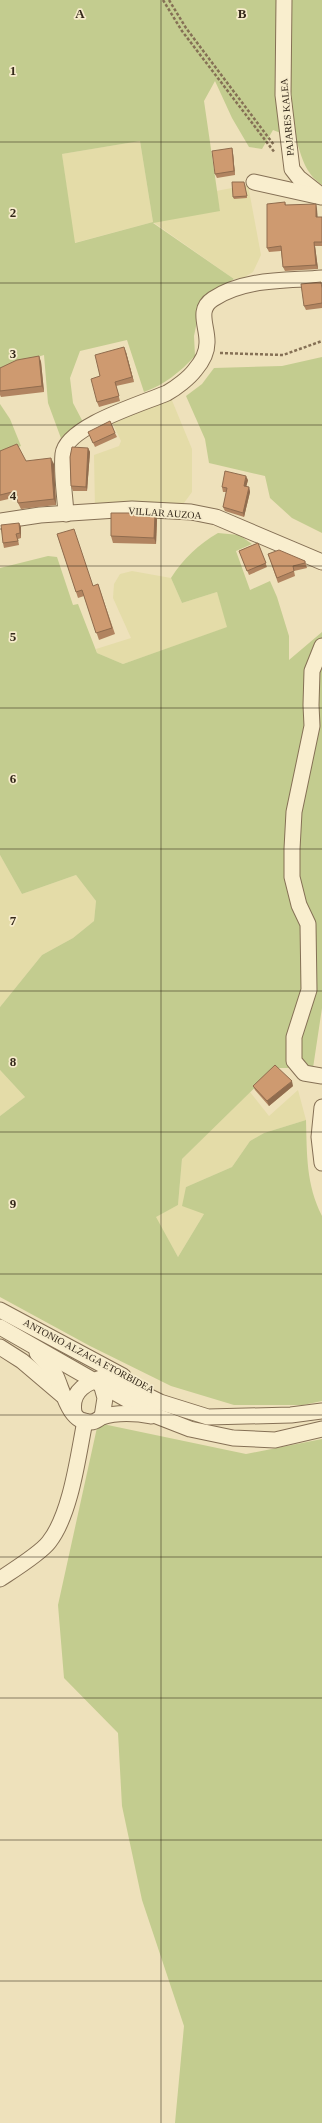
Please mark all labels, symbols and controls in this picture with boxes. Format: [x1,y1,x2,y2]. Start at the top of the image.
text: A [75,6,85,21]
text: B [238,6,247,21]
text: 1 [10,63,16,78]
street label: PAJARES KALEA [278,77,296,156]
text: 2 [10,205,16,220]
text: 3 [10,346,17,361]
text: 4 [10,488,17,503]
street label: VILLAR AUZOA [128,505,203,521]
text: 5 [10,629,17,644]
text: 6 [10,771,17,786]
text: 7 [10,913,17,928]
text: 8 [10,1054,17,1069]
text: 9 [10,1196,17,1211]
street label: ANTONIO ALZAGA ETORBIDEA [22,1317,157,1396]

